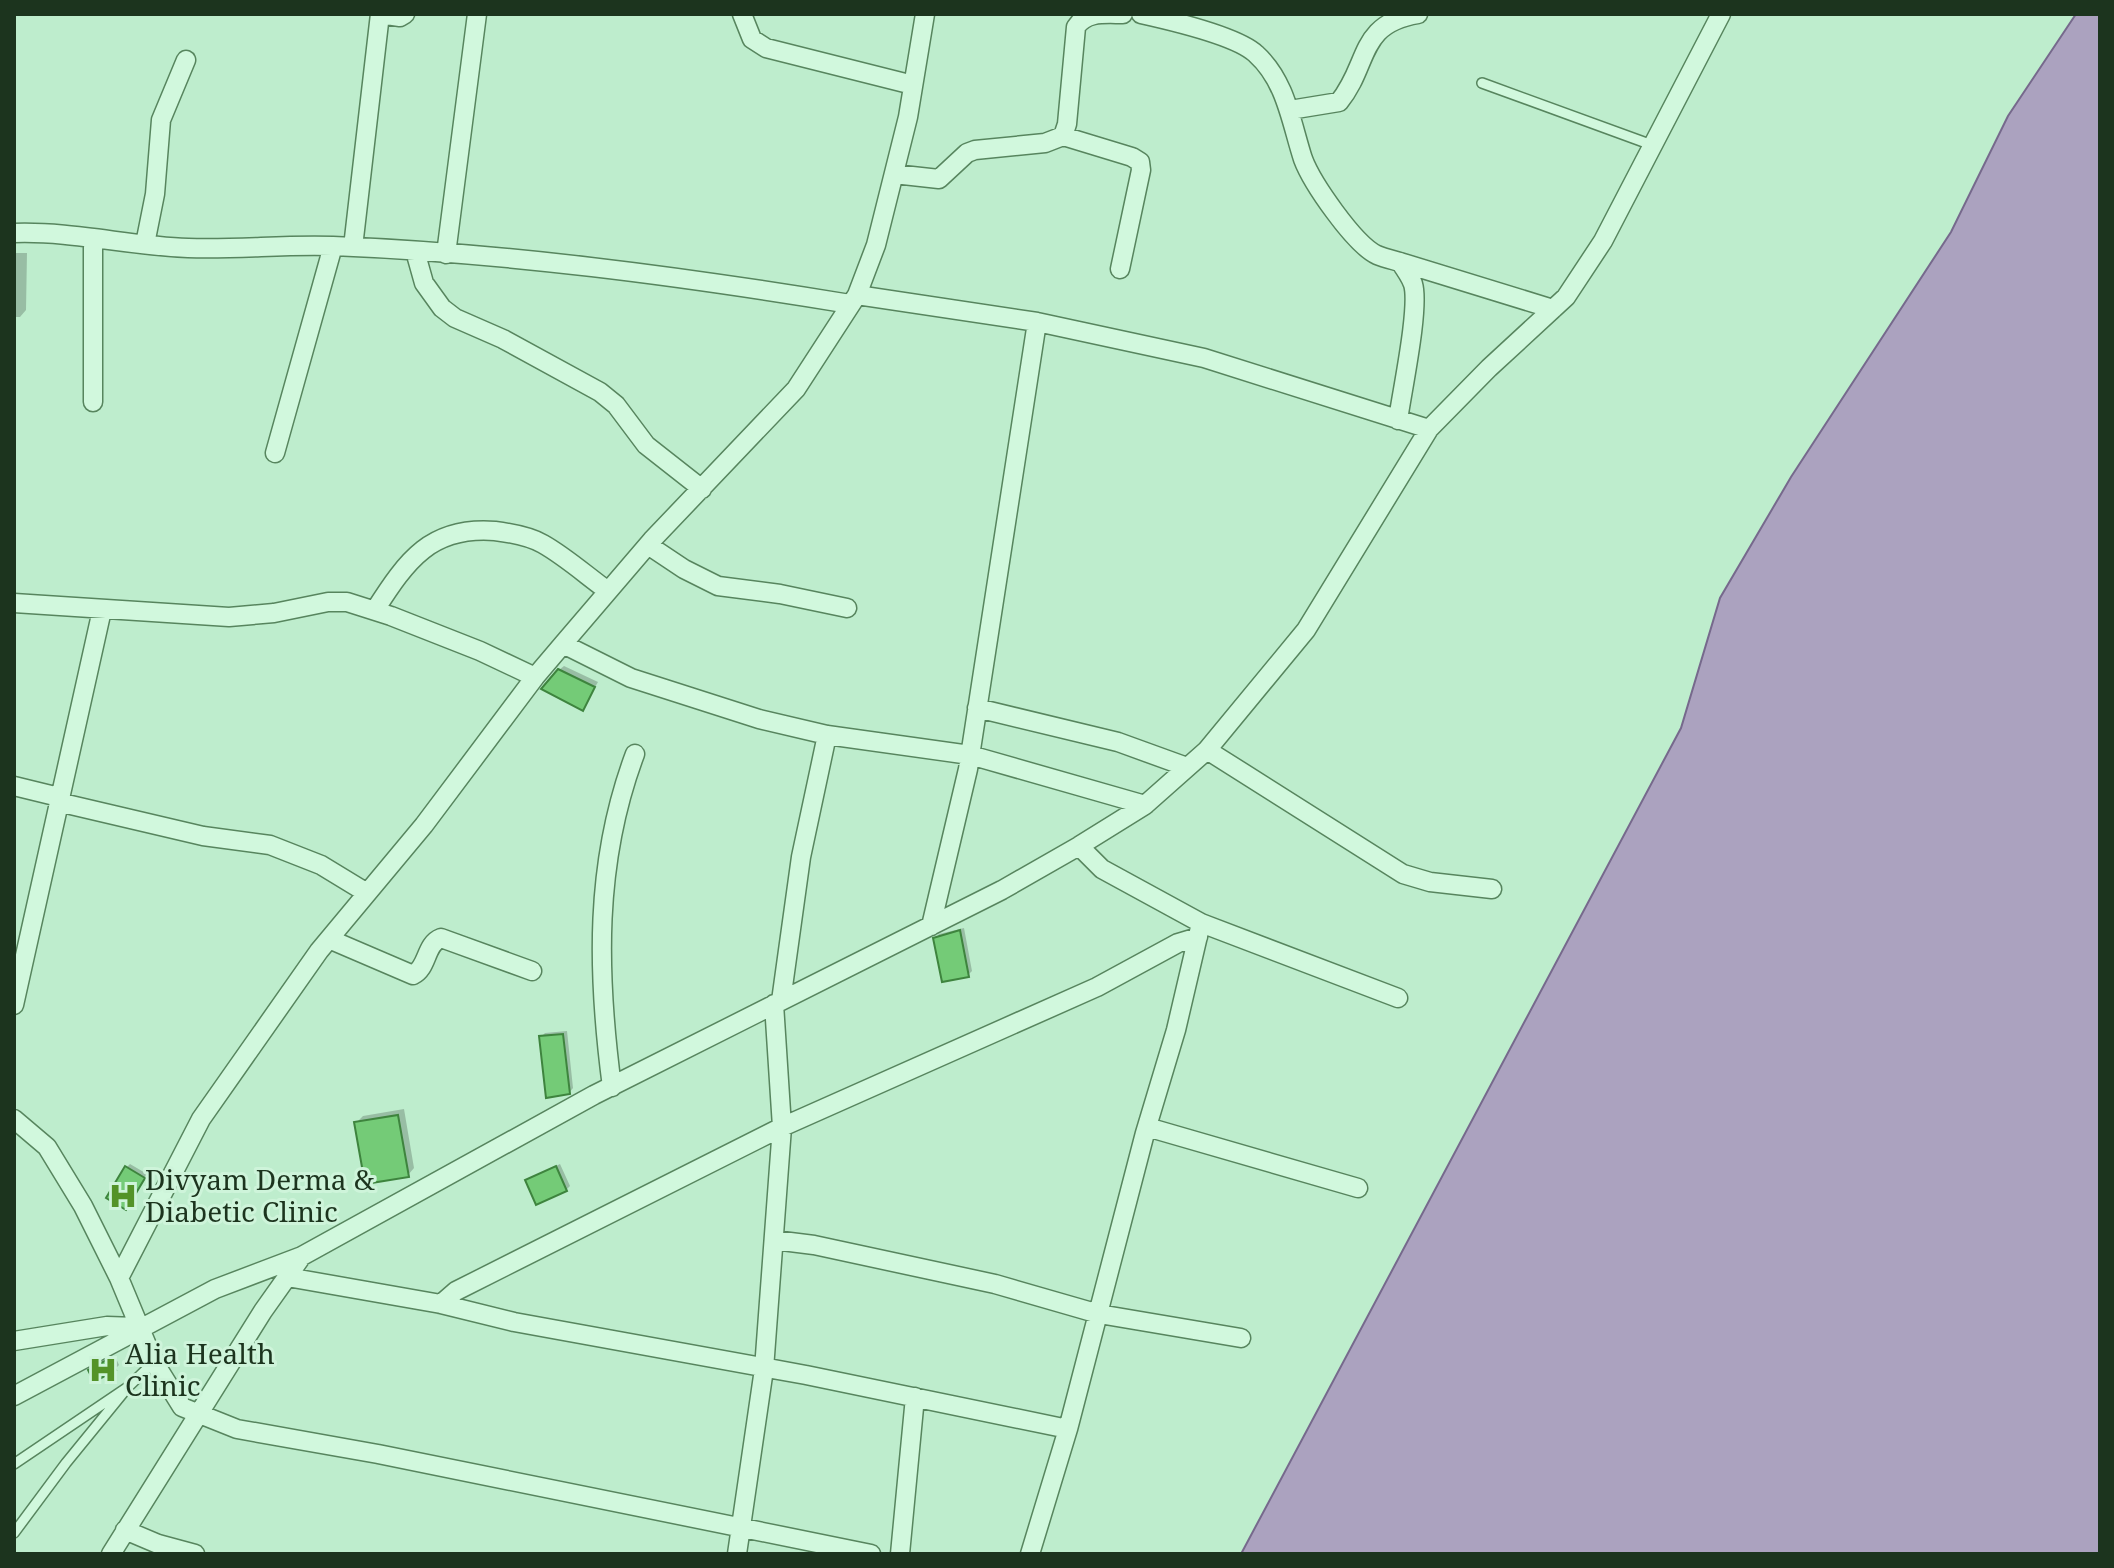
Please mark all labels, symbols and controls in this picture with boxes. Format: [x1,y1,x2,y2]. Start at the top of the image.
place label: Divyam Derma & Diabetic Clinic [145,1160,375,1230]
hospital icon: Divyam Derma & Diabetic Clinic [108,1181,138,1211]
place label: Alia Health Clinic [125,1334,275,1404]
hospital icon: Alia Health Clinic [88,1355,118,1385]

